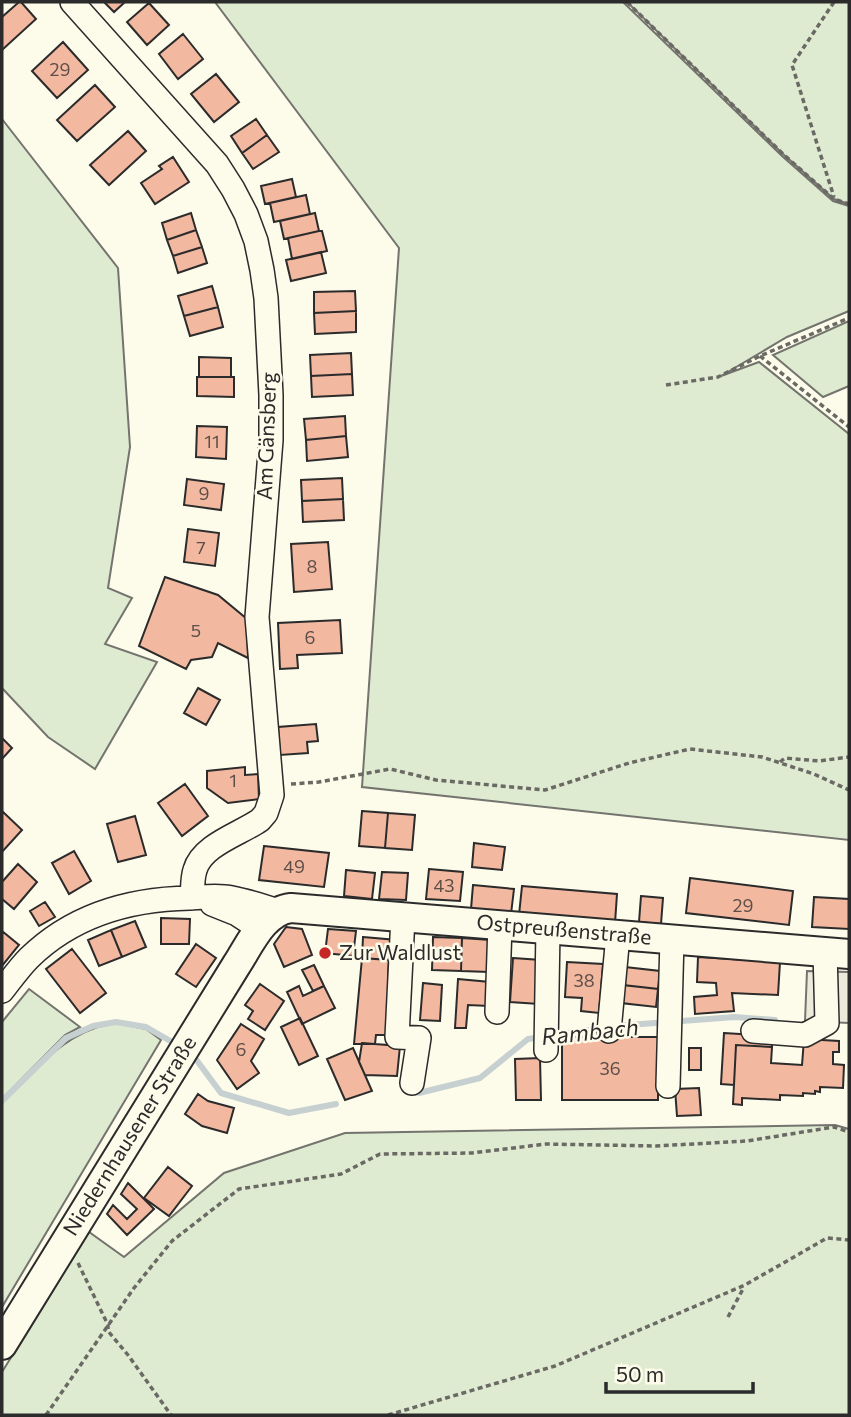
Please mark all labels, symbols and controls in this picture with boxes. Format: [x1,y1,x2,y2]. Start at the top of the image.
house number: 29 [50,58,70,80]
street label: Am Gänsberg [251,372,280,500]
house number: 11 [204,430,220,452]
house number: 9 [199,482,209,504]
house number: 7 [196,536,206,558]
house number: 8 [307,555,318,577]
house number: 5 [191,619,201,641]
house number: 6 [305,626,315,648]
house number: 1 [229,769,237,791]
house number: 49 [283,855,305,877]
house number: 43 [433,874,455,896]
house number: 29 [733,894,753,916]
street label: Ostpreußenstraße [476,908,653,949]
place label: Zur Waldlust [339,939,461,964]
marker: Zur Waldlust [317,945,333,961]
house number: 38 [573,969,595,991]
water label: Rambach [540,1012,640,1050]
street label: Niedernhausener Straße [57,1031,200,1240]
house number: 6 [236,1038,246,1060]
house number: 36 [599,1057,621,1079]
scale bar [606,1350,753,1394]
text: 50 m [616,1361,664,1386]

